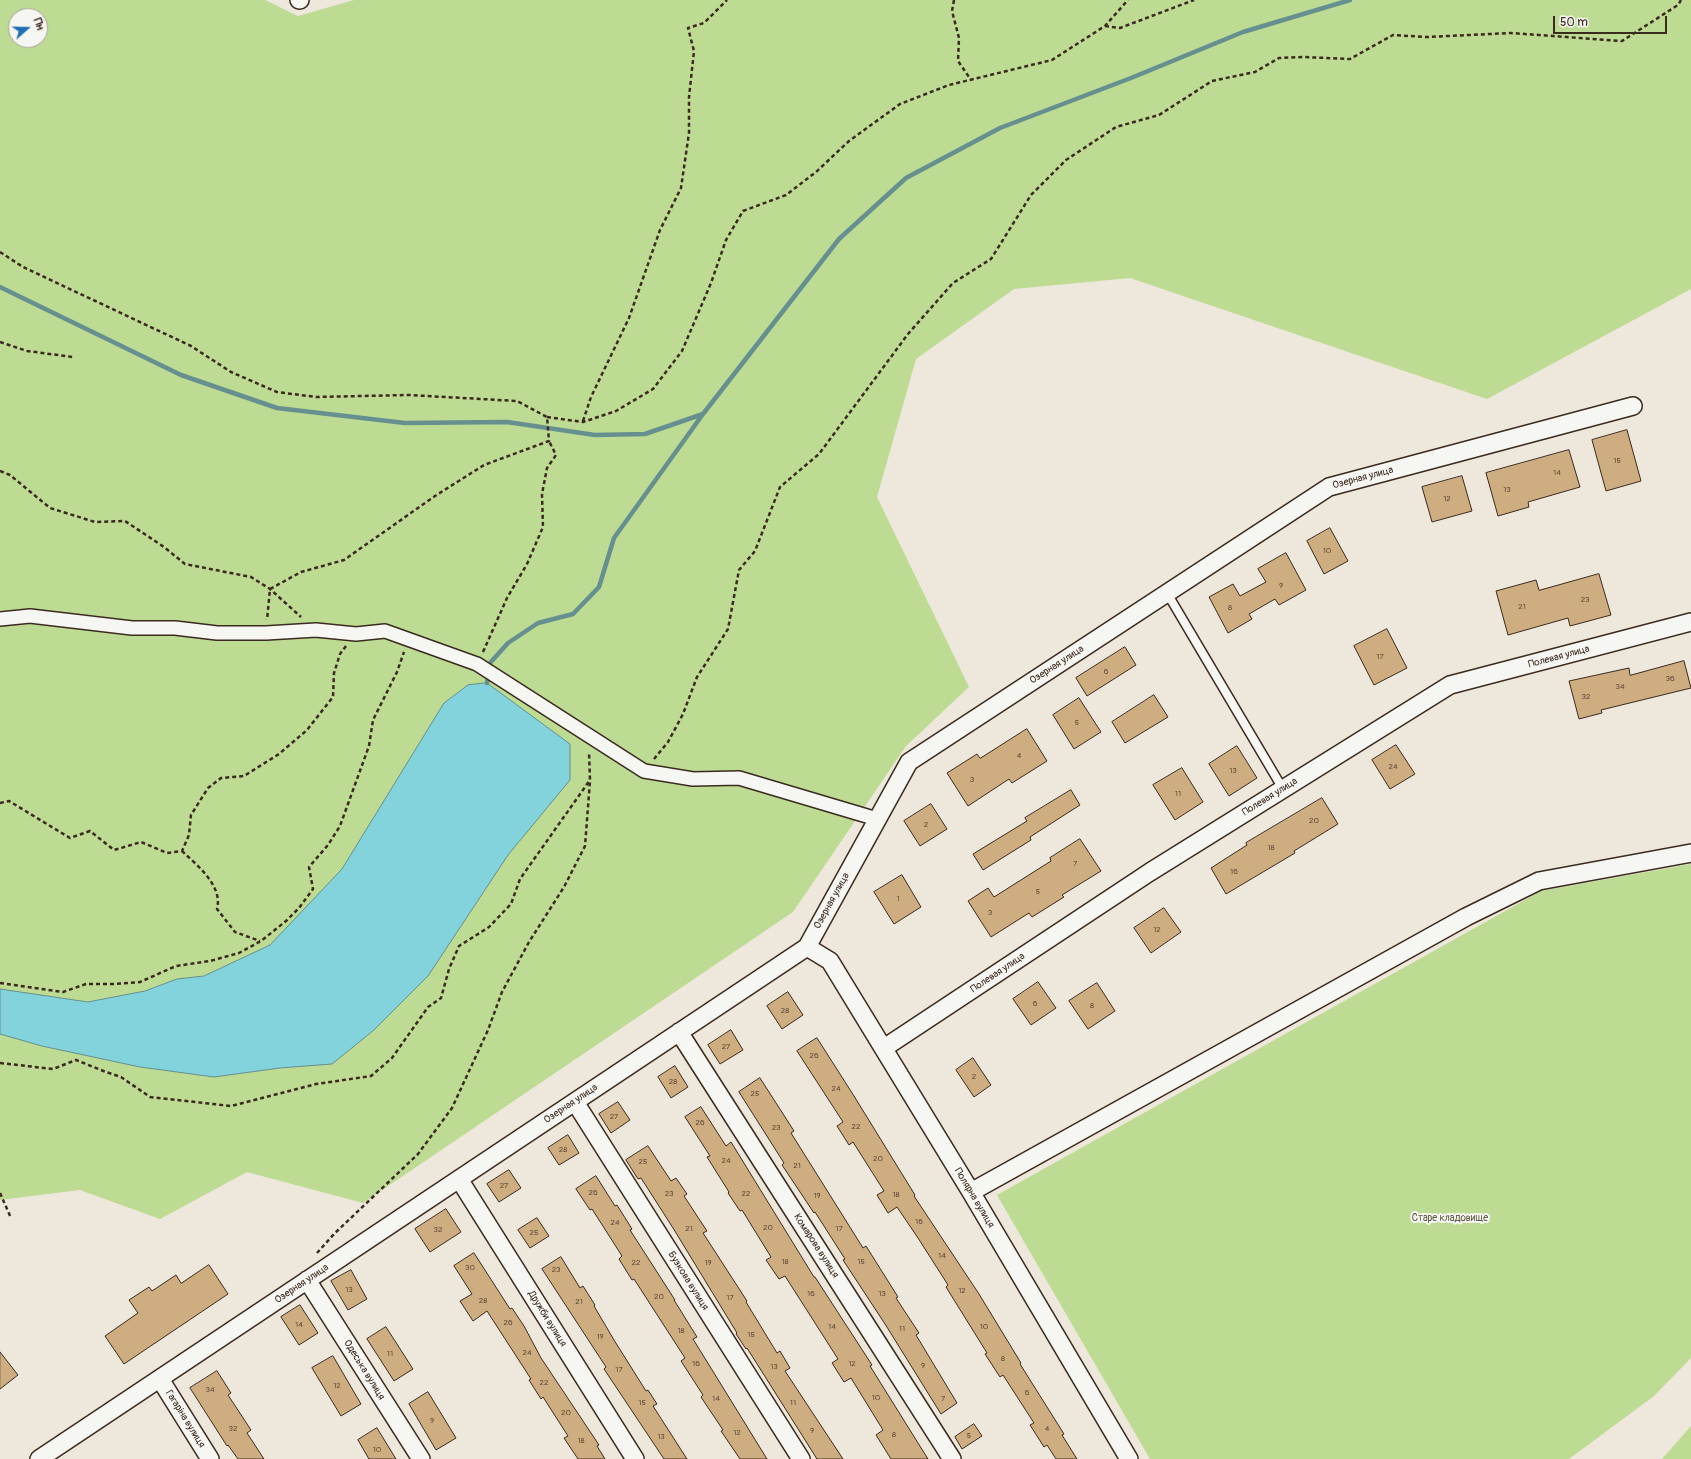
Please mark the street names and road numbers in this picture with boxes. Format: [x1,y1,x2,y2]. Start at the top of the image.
street label: Озерная улица [1331,464,1395,492]
street label: Озерная улица [1028,643,1086,687]
street label: Полевая улица [1527,643,1591,671]
street label: Полевая улица [1240,775,1300,819]
street label: Озерная улица [812,871,852,931]
street label: Полевая улица [969,950,1027,996]
street label: Озерная улица [542,1082,600,1126]
street label: Полярна вулиця [951,1166,997,1230]
street label: Комарова вулиця [791,1212,841,1280]
street label: Бузкова вулиця [665,1249,711,1313]
street label: Озерная улица [273,1262,331,1306]
street label: Дружби вулиця [525,1289,569,1349]
street label: Одеська вулиця [341,1338,387,1402]
street label: Гагаріна вулиця [163,1388,207,1450]

